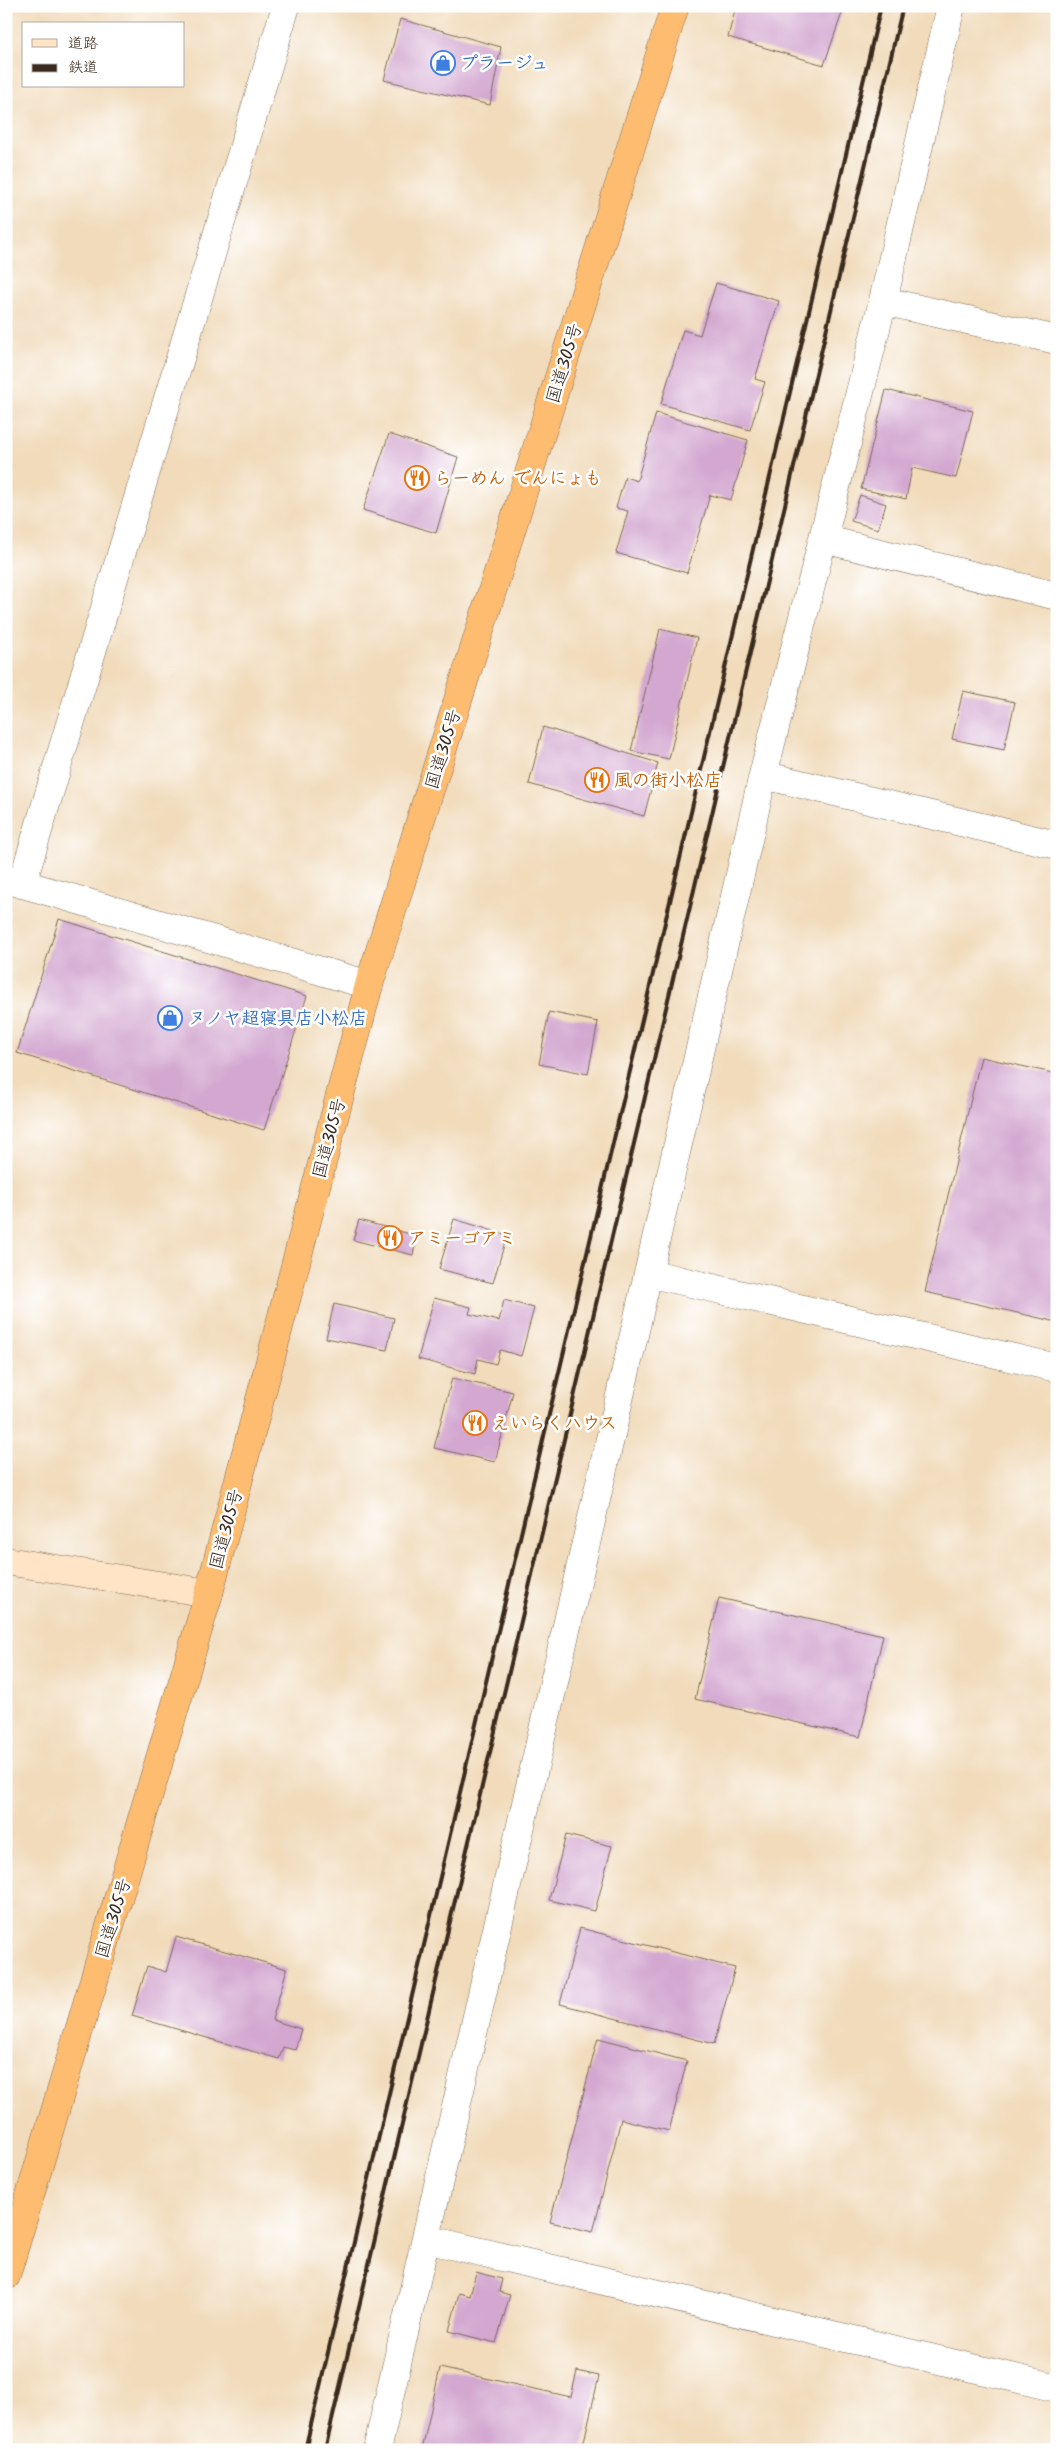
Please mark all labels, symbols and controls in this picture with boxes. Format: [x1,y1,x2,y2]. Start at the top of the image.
legend [22,22,185,88]
text: 道路 [68,32,98,56]
shop icon: プラージュ [430,50,456,76]
place label: プラージュ [460,50,549,79]
text: 鉄道 [68,56,98,80]
street label: 国道305号 [539,320,591,407]
restaurant icon: らーめん でんにょも [404,465,430,491]
place label: らーめん でんにょも [434,465,603,494]
street label: 国道305号 [418,706,470,793]
restaurant icon: 風の街小松店 [584,767,610,793]
place label: 風の街小松店 [614,767,722,796]
shop icon: ヌノヤ超寝具店小松店 [157,1005,183,1031]
place label: ヌノヤ超寝具店小松店 [188,1005,367,1034]
street label: 国道305号 [306,1095,355,1182]
restaurant icon: アミーゴアミ [377,1225,403,1251]
place label: アミーゴアミ [408,1225,516,1254]
restaurant icon: えいらくハウス [462,1410,488,1436]
place label: えいらくハウス [492,1410,617,1439]
street label: 国道305号 [203,1486,252,1573]
street label: 国道305号 [88,1875,140,1962]

